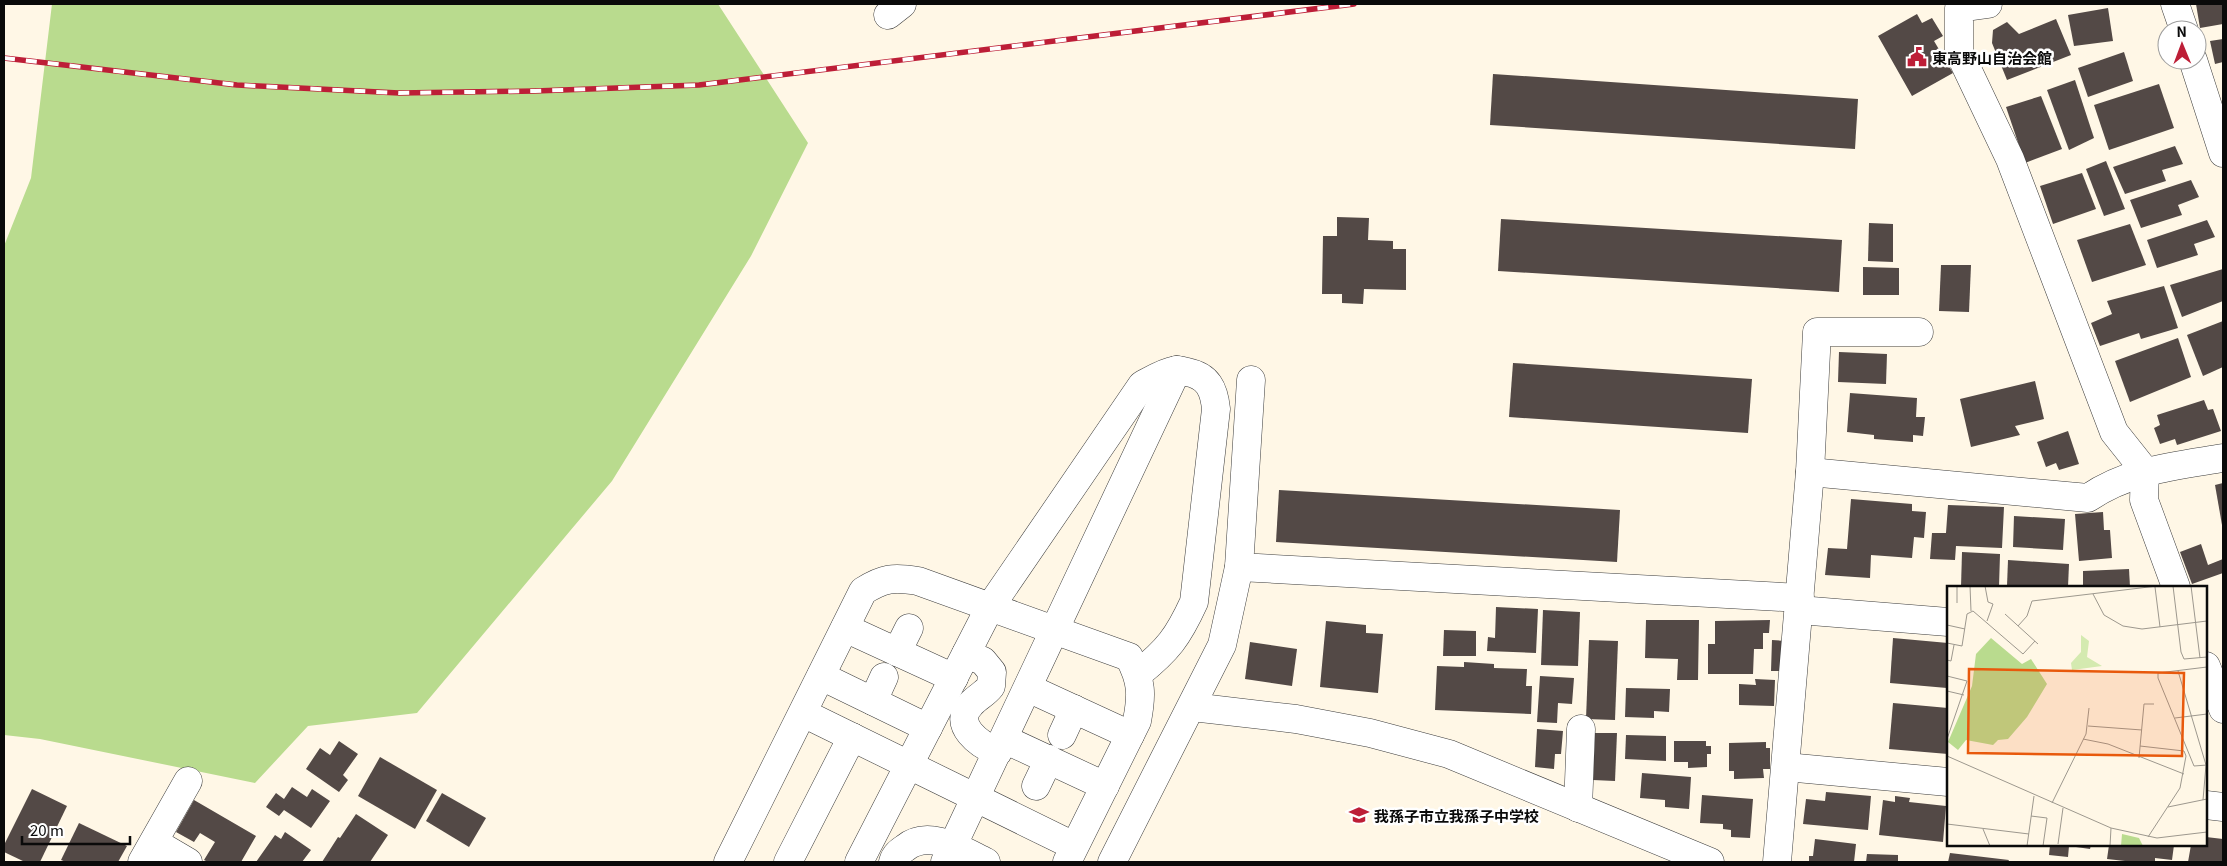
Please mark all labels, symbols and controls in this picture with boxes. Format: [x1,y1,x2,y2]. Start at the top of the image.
north arrow [2157,20,2207,70]
text: N [2176,21,2187,41]
public building icon: 東高野山自治会館 [1906,46,1928,68]
place label: 東高野山自治会館 [1932,47,2052,68]
inset map [1947,586,2207,846]
school or university icon: 我孫子市立我孫子中学校 [1348,804,1370,826]
place label: 我孫子市立我孫子中学校 [1374,805,1539,826]
scale bar [22,814,130,846]
text: 20 m [30,819,64,840]

